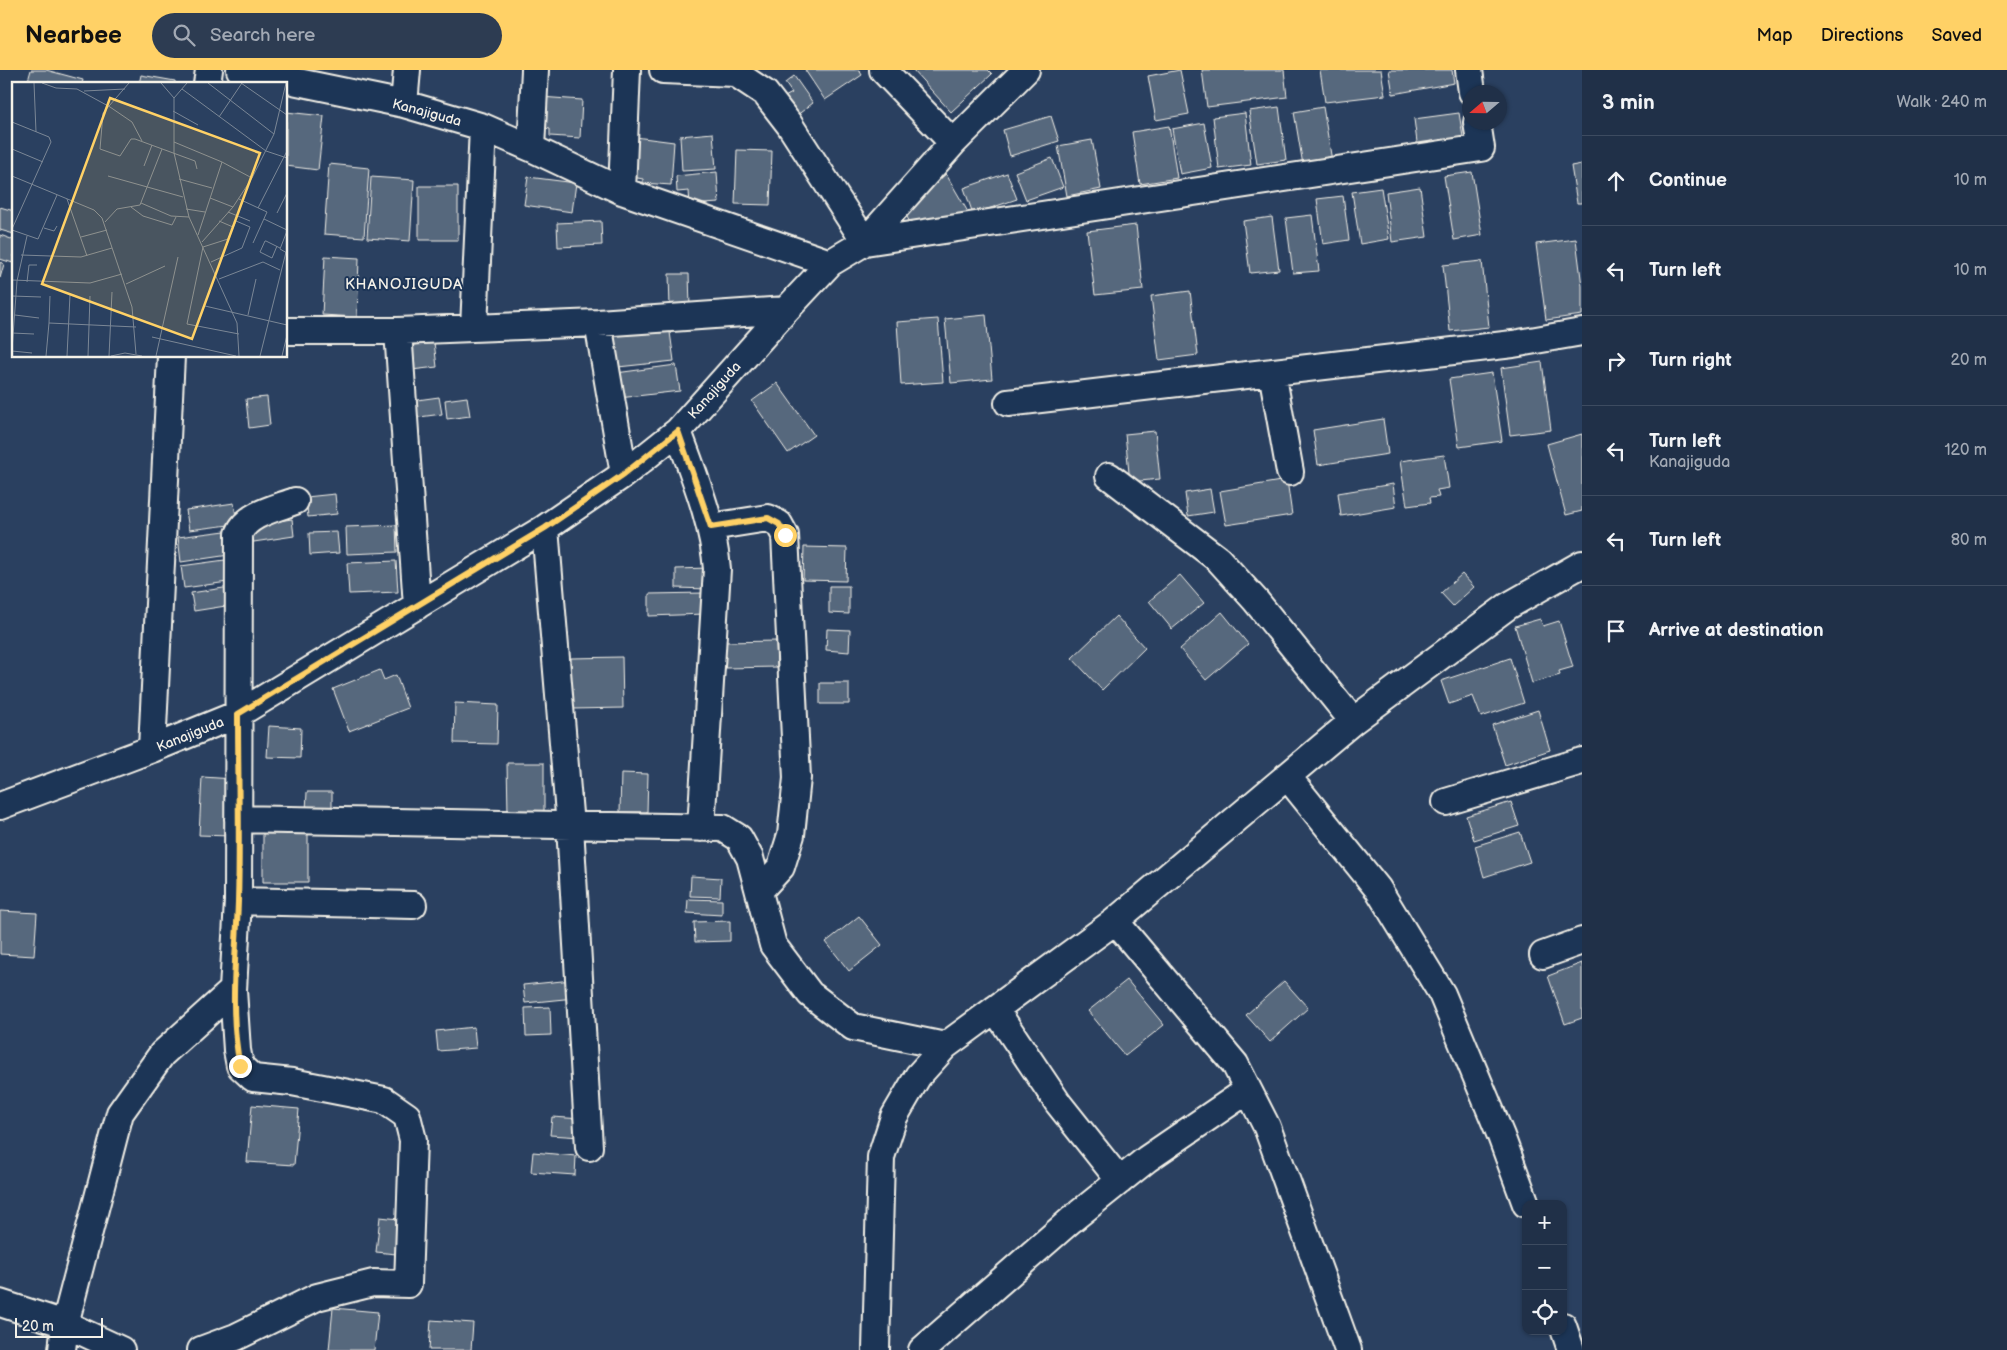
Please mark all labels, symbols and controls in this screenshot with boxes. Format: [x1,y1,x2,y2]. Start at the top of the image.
search box [152,13,502,58]
text: Nearbee [25,21,122,50]
icon: search [170,21,198,49]
text: Search here [210,24,315,47]
text: Map [1757,25,1793,46]
text: Directions [1821,25,1903,46]
text: Saved [1931,25,1982,46]
inset map [12,82,288,358]
north arrow [1462,85,1507,130]
text: 3 min [1602,90,1655,115]
text: Walk · 240 m [1897,93,1987,112]
street label: Kanajiguda [390,95,463,130]
icon: ahead [1602,167,1630,195]
text: Continue [1649,169,1727,192]
text: 10 m [1954,171,1987,190]
icon: left [1602,257,1630,285]
text: Turn left [1649,259,1721,282]
text: 10 m [1954,261,1987,280]
district label: KHANOJIGUDA [345,275,463,294]
icon: right [1602,347,1630,375]
text: Turn right [1649,349,1732,372]
text: 20 m [1951,351,1987,370]
street label: Kanajiguda [684,358,745,422]
text: Turn left [1649,430,1721,453]
icon: left [1602,437,1630,465]
text: 120 m [1944,441,1987,460]
text: Kanajiguda [1649,453,1730,472]
route start [774,524,797,547]
icon: left [1602,527,1630,555]
text: Turn left [1649,529,1721,552]
text: 80 m [1951,531,1987,550]
icon: arrive [1602,617,1630,645]
text: Arrive at destination [1649,619,1824,642]
street label: Kanajiguda [154,713,226,756]
route end [229,1055,252,1078]
map controls [1522,1200,1567,1335]
button: + [1522,1200,1567,1245]
button: − [1522,1245,1567,1290]
button: locate [1522,1290,1567,1335]
scale bar [15,1315,102,1338]
text: 20 m [22,1318,54,1335]

